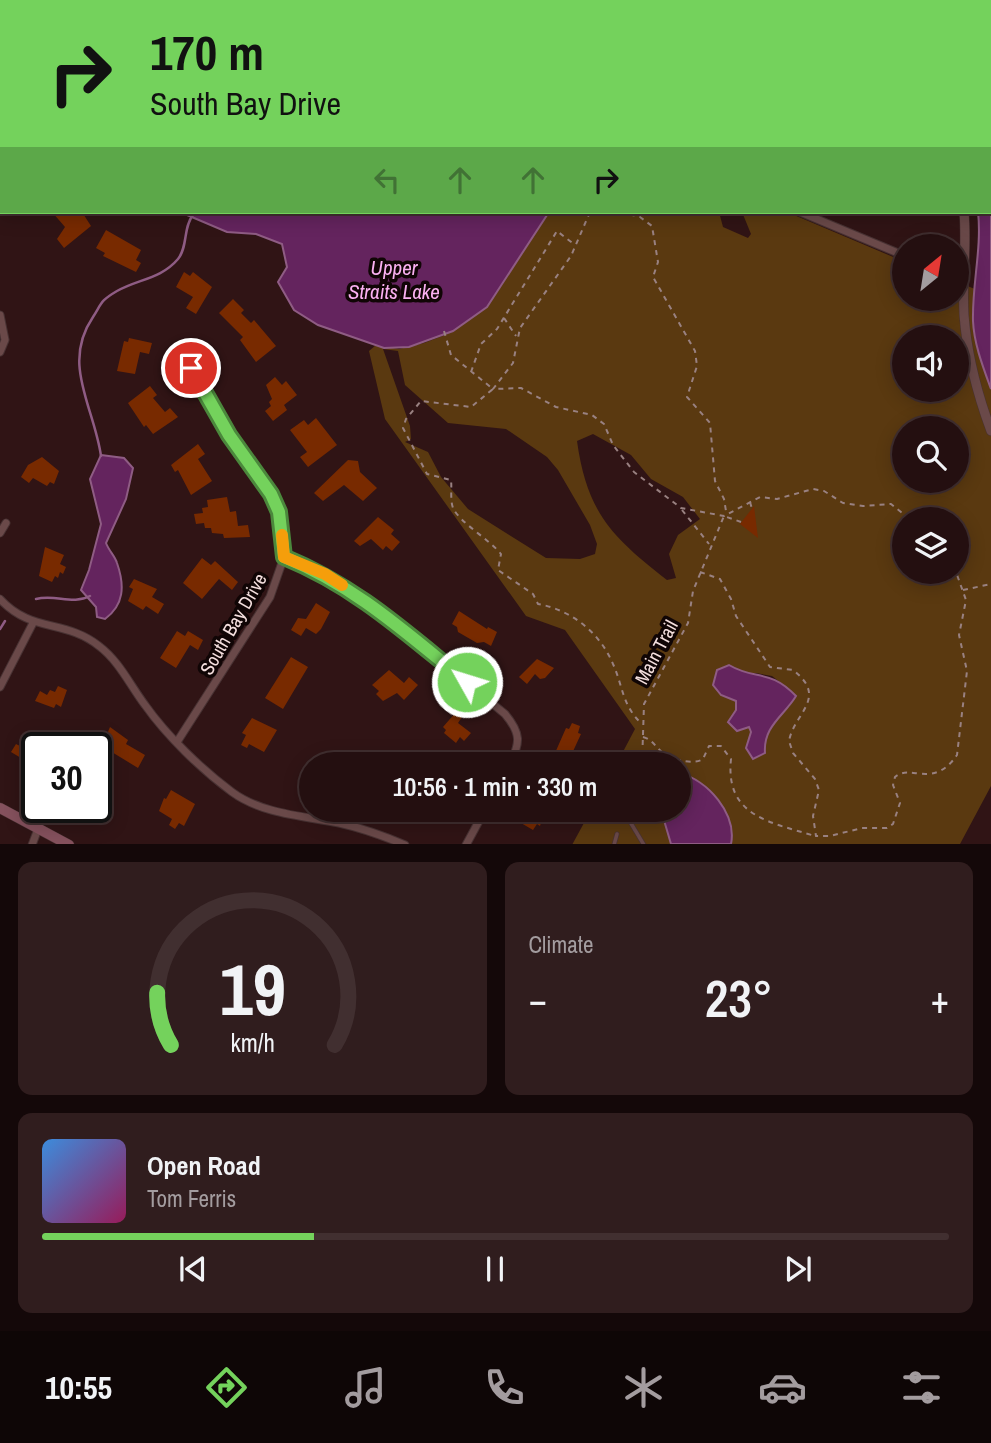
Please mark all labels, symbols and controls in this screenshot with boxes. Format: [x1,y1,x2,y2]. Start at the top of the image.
text: 170 m [150,19,264,85]
icon: right [35,28,126,119]
text: South Bay Drive [150,82,341,125]
icon: left [368,161,406,199]
icon: ahead [441,161,479,199]
icon: ahead [514,161,552,199]
icon: right [587,161,625,199]
north arrow [892,234,970,312]
map controls [892,234,969,584]
water label: Upper Straits Lake [348,253,440,306]
button: sound [892,325,969,402]
pin [161,338,221,398]
icon: arrive [172,349,210,387]
button: search [892,416,969,493]
button: layers [892,507,969,584]
street label: South Bay Drive [193,568,273,680]
street label: Main Trail [628,615,684,689]
position arrow [430,645,504,719]
speed limit sign: 30 [21,732,112,823]
text: 10:56 · 1 min · 330 m [393,769,597,804]
text: Climate [529,929,593,960]
text: 19 [219,940,285,1038]
text: 23° [705,963,773,1033]
text: − [529,974,547,1025]
text: + [931,974,949,1025]
text: km/h [230,1025,274,1059]
text: Open Road [147,1148,261,1183]
text: Tom Ferris [147,1183,236,1214]
icon: previous [174,1250,212,1288]
icon: pause [476,1250,514,1288]
icon: next [779,1250,817,1288]
icon: directions [202,1363,251,1412]
icon: music [341,1363,390,1412]
icon: phone [480,1363,529,1412]
icon: climate [619,1363,668,1412]
icon: car [758,1363,807,1412]
icon: filters [897,1363,946,1412]
text: 10:55 [45,1366,112,1409]

